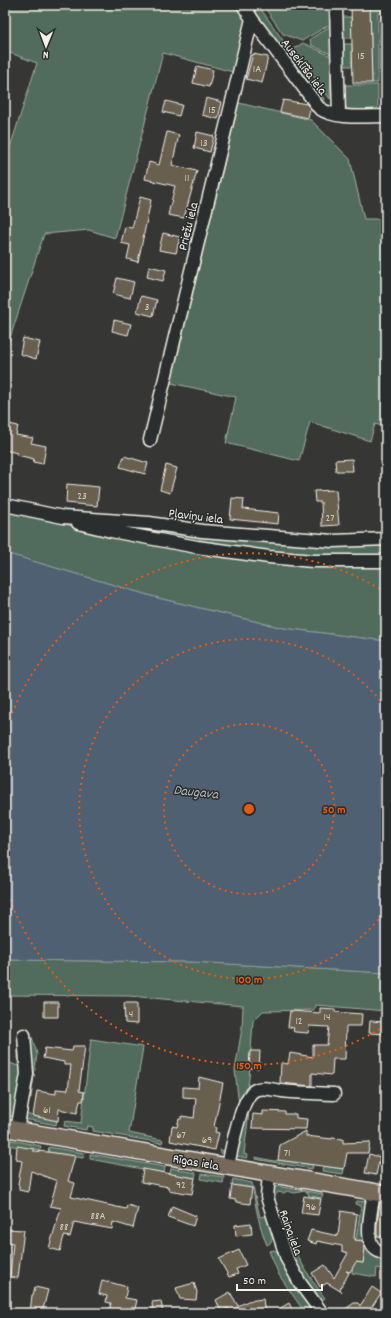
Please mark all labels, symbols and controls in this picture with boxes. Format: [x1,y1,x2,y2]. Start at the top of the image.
north arrow [26,26,66,66]
street label: Auseklīša iela [275,35,331,101]
text: N [42,46,49,62]
house number: 15 [357,49,365,65]
house number: 1A [253,62,261,78]
house number: 15 [208,103,216,119]
house number: 13 [200,136,208,152]
house number: 11 [185,171,189,187]
street label: Priežu iela [174,200,205,253]
house number: 3 [145,300,150,316]
house number: 23 [77,489,87,505]
street label: Pļaviņu iela [167,505,225,530]
house number: 27 [325,511,335,527]
water label: Daugava [172,781,221,805]
centre of rings [242,802,256,816]
text: 50 m [322,802,346,819]
text: 100 m [236,972,262,989]
house number: 4 [129,1007,133,1023]
house number: 14 [324,1010,330,1026]
house number: 12 [295,1014,303,1030]
text: 150 m [236,1058,262,1075]
house number: 61 [43,1103,51,1119]
house number: 67 [176,1128,186,1144]
house number: 69 [202,1133,212,1149]
house number: 71 [284,1146,290,1162]
street label: Rīgas iela [171,1150,221,1177]
house number: 92 [176,1178,186,1194]
house number: 96 [306,1200,316,1216]
street label: Raiņa iela [273,1207,307,1259]
house number: 88A [91,1209,105,1225]
house number: 88 [60,1220,68,1236]
scale bar [237,1266,322,1292]
text: 50 m [243,1273,266,1290]

